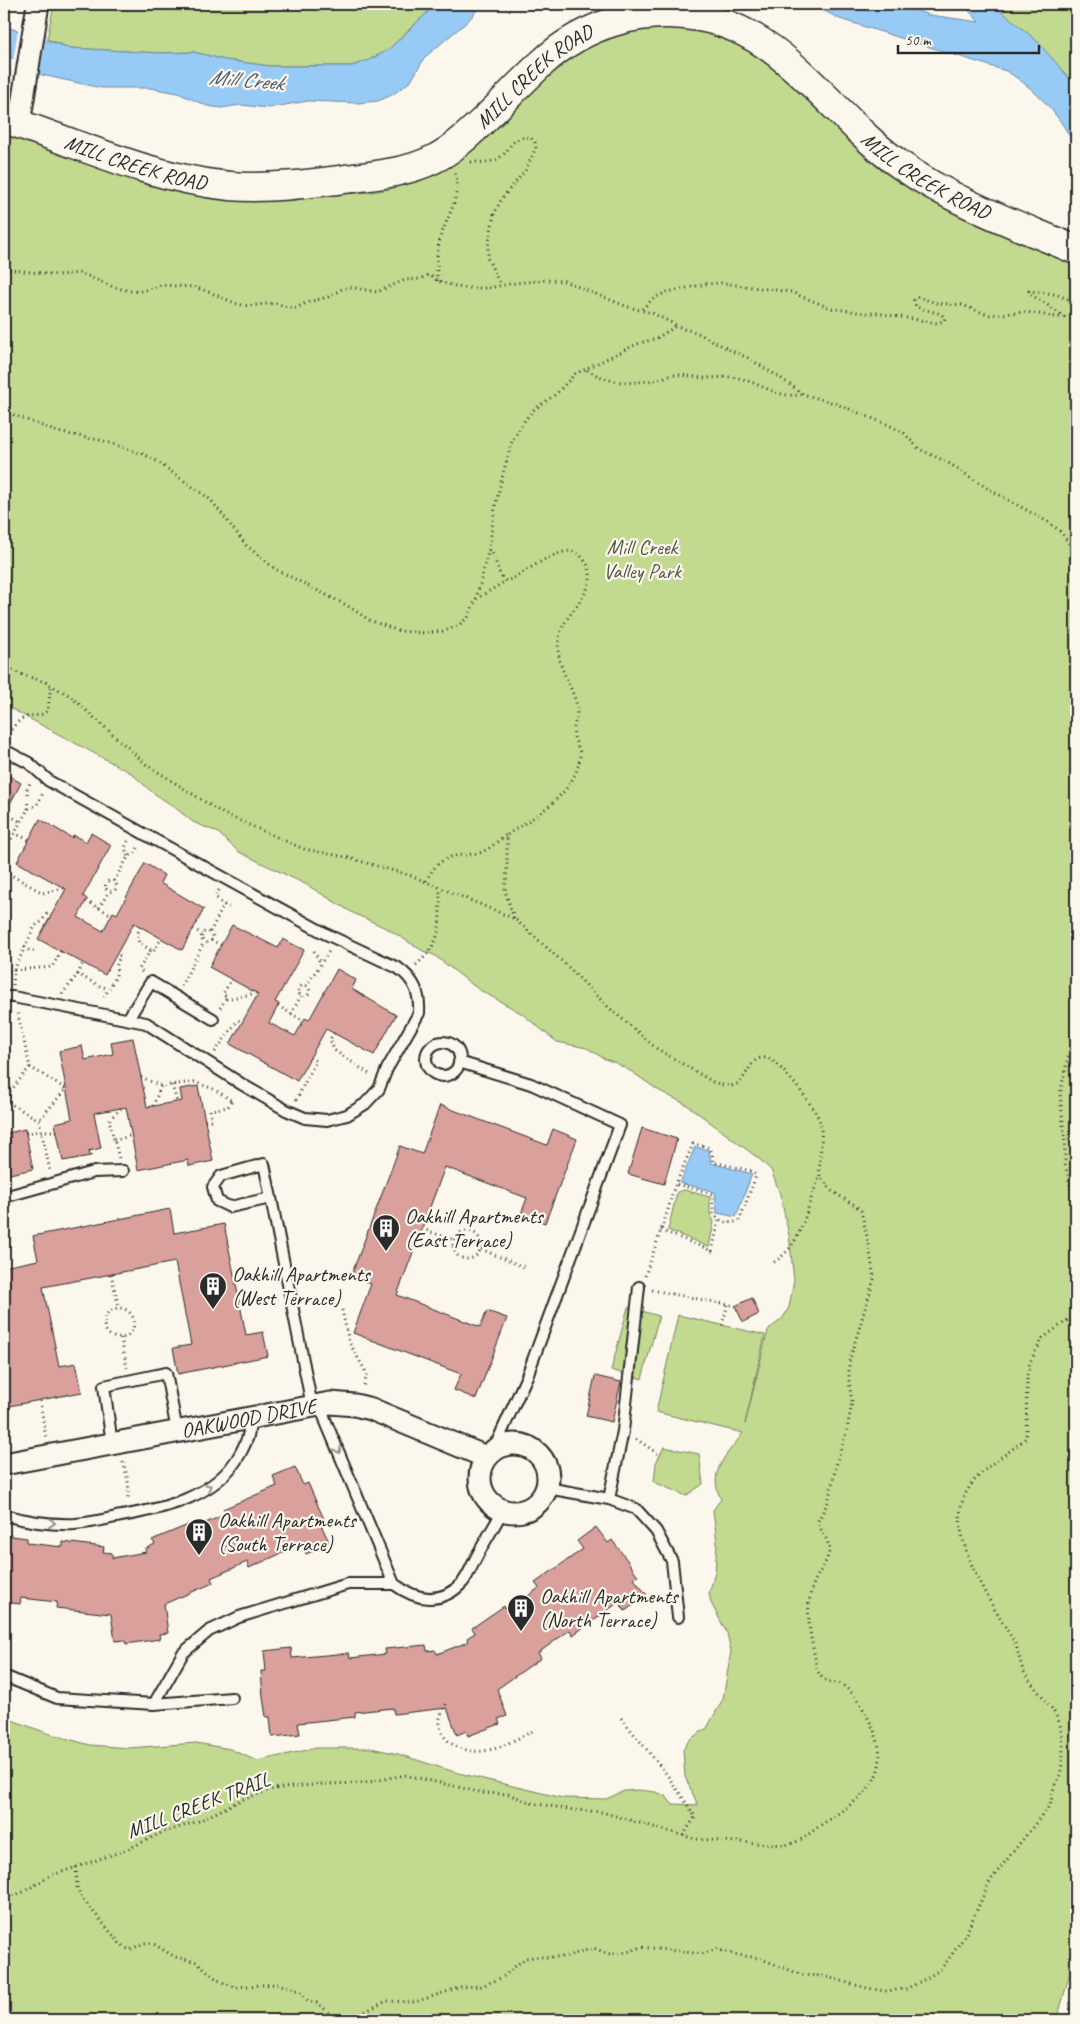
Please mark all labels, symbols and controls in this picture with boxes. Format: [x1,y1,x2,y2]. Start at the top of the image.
street label: MILL CREEK ROAD [470,18,598,134]
scale bar [898,22,1039,54]
text: 50 m [905,31,932,50]
water label: Mill Creek [208,63,288,98]
street label: MILL CREEK ROAD [856,126,996,226]
street label: MILL CREEK ROAD [61,129,211,196]
park label: Mill Creek Valley Park [603,534,682,584]
place label: Oakhill Apartments (East Terrace) [405,1203,545,1253]
building icon: Oakhill Apartments (East Terrace) [371,1213,401,1252]
place label: Oakhill Apartments (West Terrace) [232,1261,372,1311]
building icon: Oakhill Apartments (West Terrace) [198,1271,228,1310]
street label: OAKWOOD DRIVE [179,1392,321,1444]
one-way arrow [331,1445,342,1454]
one-way arrow [203,1483,212,1493]
place label: Oakhill Apartments (South Terrace) [218,1507,358,1557]
one-way arrow [48,1517,56,1528]
building icon: Oakhill Apartments (South Terrace) [184,1517,214,1556]
place label: Oakhill Apartments (North Terrace) [540,1583,680,1633]
building icon: Oakhill Apartments (North Terrace) [506,1593,536,1632]
street label: MILL CREEK TRAIL [123,1765,274,1844]

